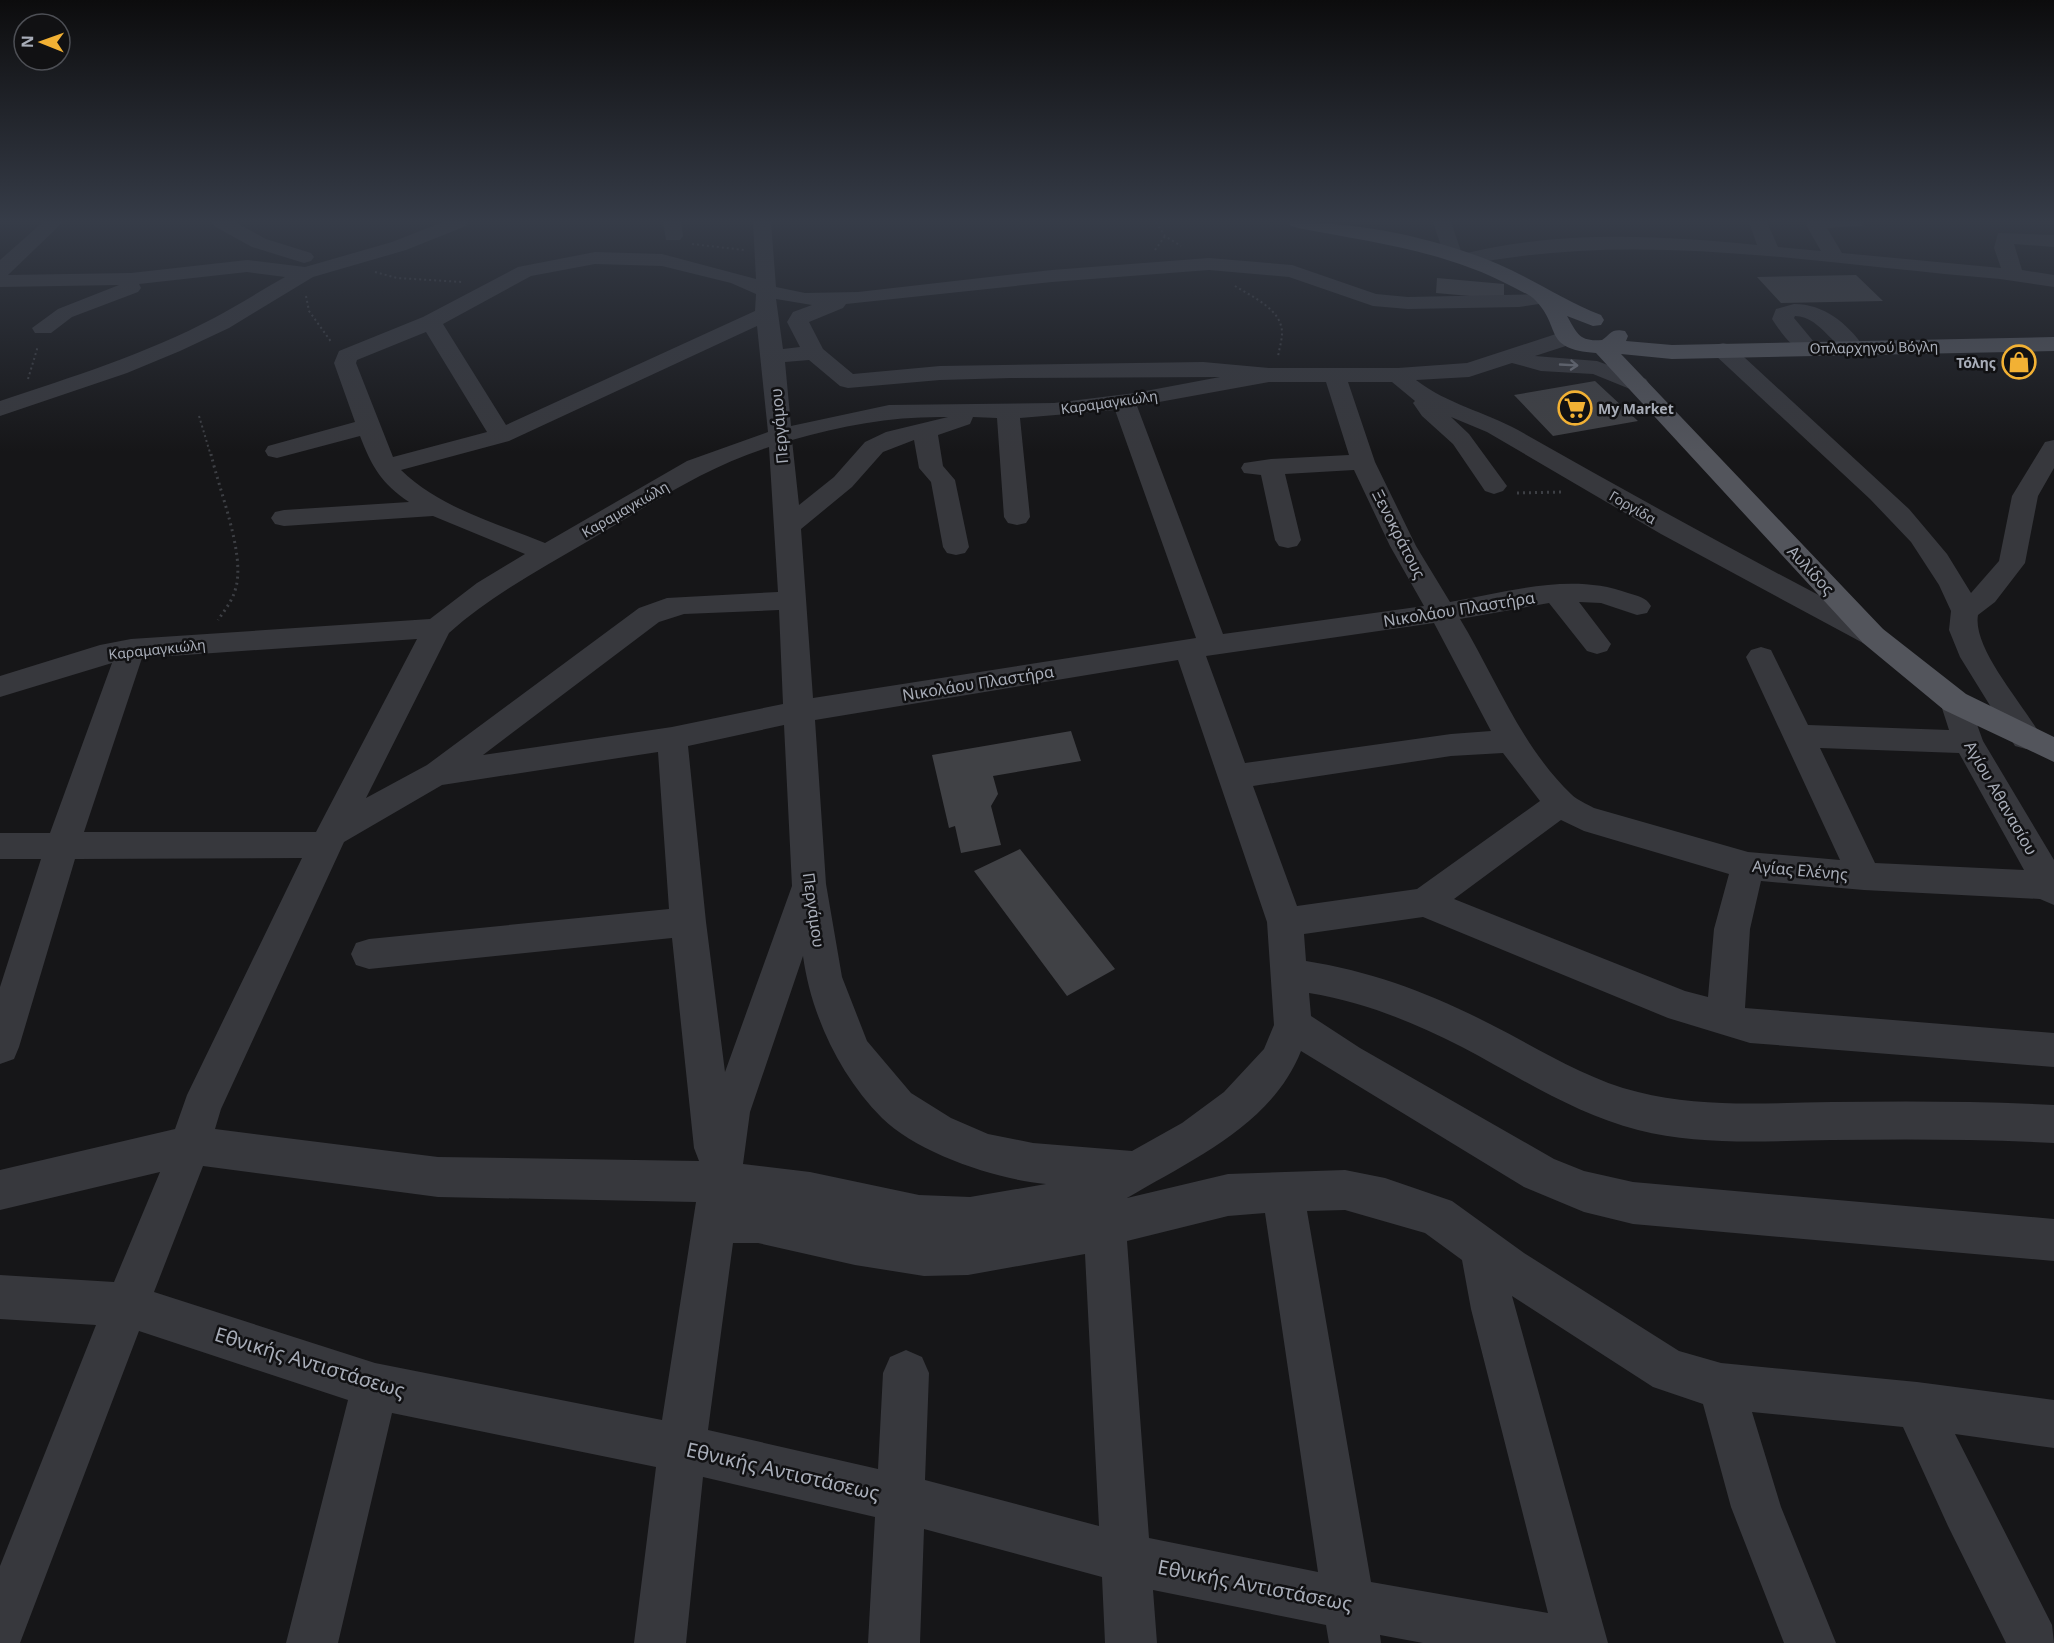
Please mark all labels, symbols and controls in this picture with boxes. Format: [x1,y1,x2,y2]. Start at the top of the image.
north arrow [12,12,72,72]
text: N [16,35,38,48]
street label: Οπλαρχηγού Βόγλη [1810,336,1938,358]
shop icon: Τόλης [2001,344,2037,380]
place label: Τόλης [1956,353,1996,372]
one-way arrow [1558,360,1578,371]
street label: Καραμαγκιώλη [1059,386,1159,418]
street label: Περγάμου [765,387,793,465]
supermarket icon: My Market [1557,390,1593,426]
place label: My Market [1598,399,1674,418]
street label: Καραμαγκιώλη [578,476,672,542]
street label: Ξενοκράτους [1367,485,1431,583]
street label: Γοργίδα [1606,486,1660,528]
street label: Αυλίδος [1783,541,1839,599]
street label: Νικολάου Πλαστήρα [1382,586,1536,632]
street label: Καραμαγκιώλη [108,634,206,664]
street label: Νικολάου Πλαστήρα [901,660,1055,706]
street label: Αγίου Αθανασίου [1959,737,2043,859]
street label: Αγίας Ελένης [1751,855,1849,885]
street label: Περγάμου [798,871,830,949]
street label: Εθνικής Αντιστάσεως [212,1320,409,1404]
street label: Εθνικής Αντιστάσεως [684,1436,883,1506]
street label: Εθνικής Αντιστάσεως [1155,1553,1355,1617]

